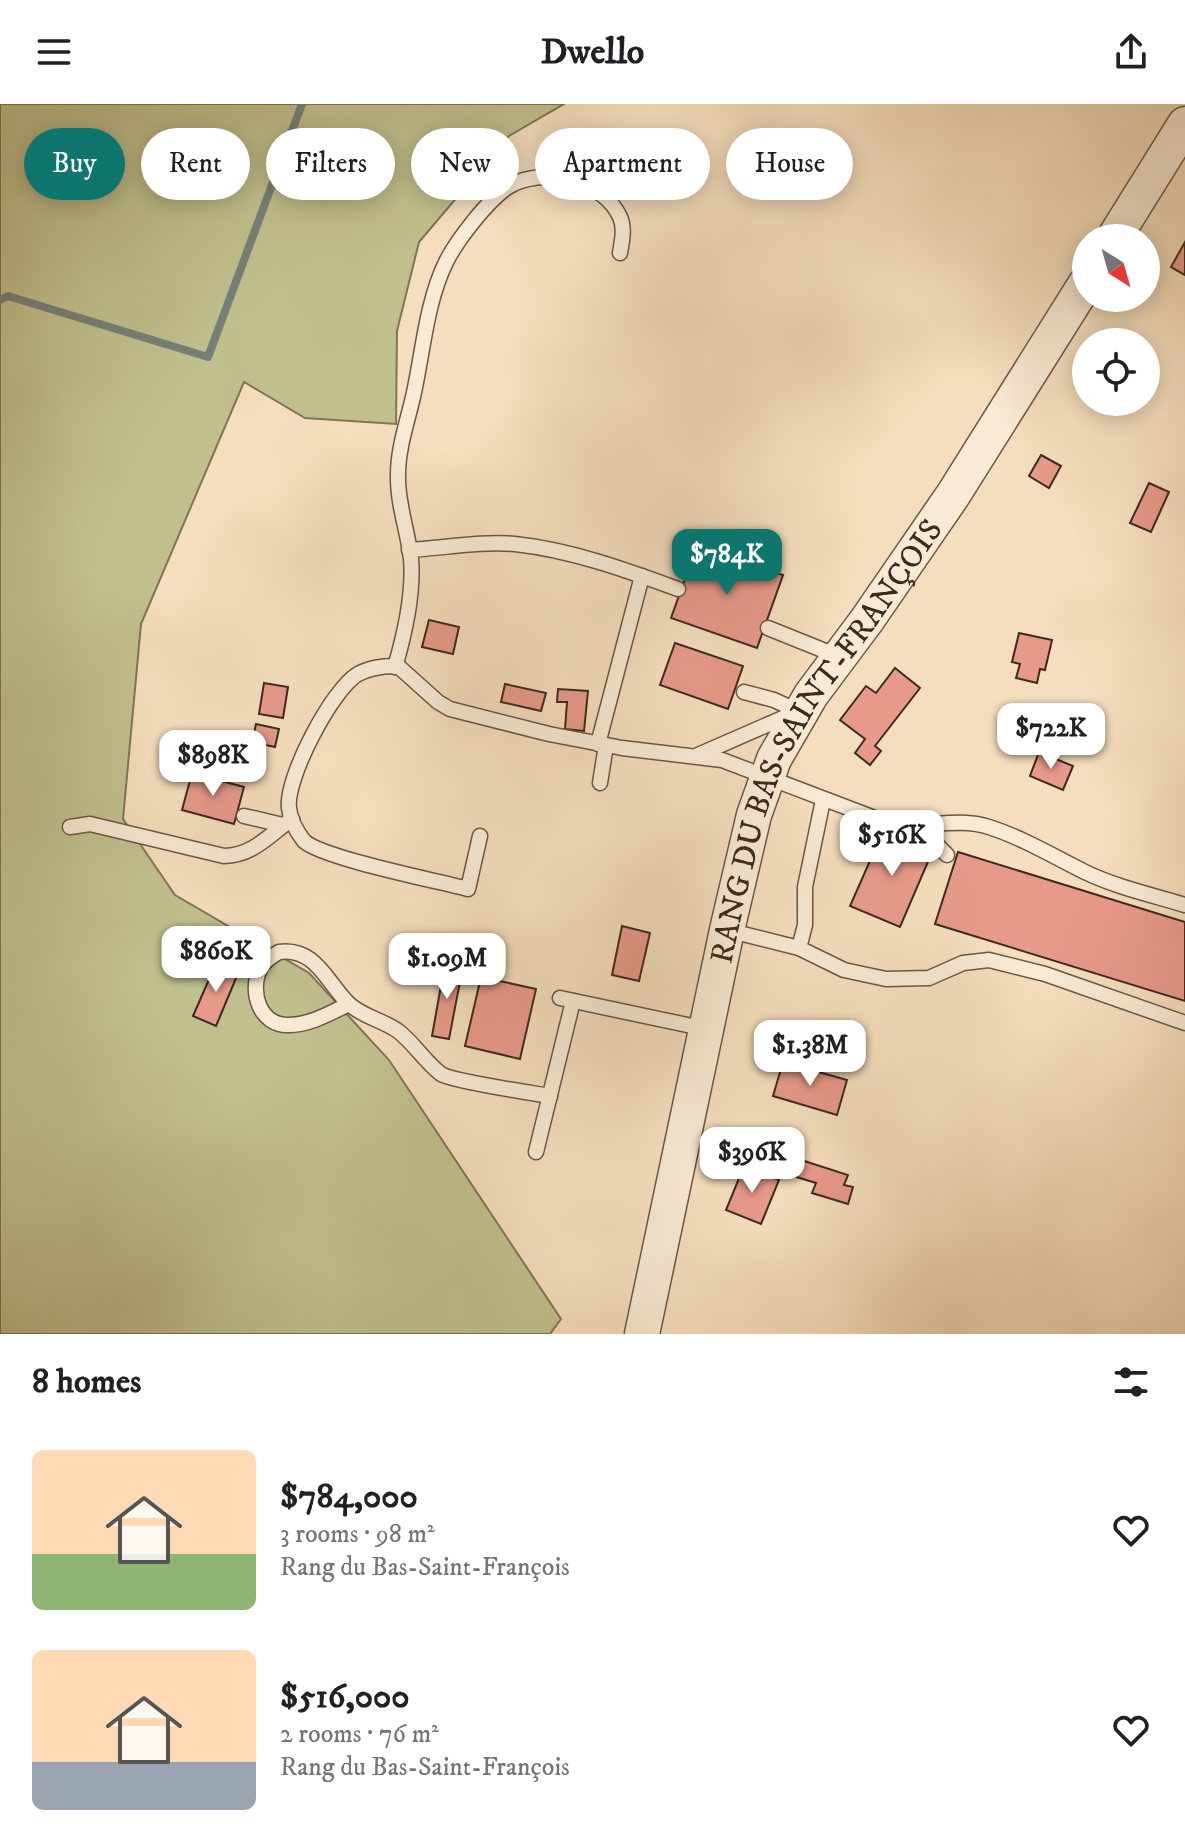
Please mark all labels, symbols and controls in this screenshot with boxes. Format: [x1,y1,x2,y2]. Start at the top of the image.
icon: menu [32,30,76,74]
text: Dwello [541,30,644,75]
icon: share [1109,30,1153,74]
chip: Buy [24,128,125,200]
chip: Rent [141,128,250,200]
chip: Filters [266,128,395,200]
chip: New [411,128,519,200]
chip: Apartment [535,128,710,200]
chip: House [726,128,853,200]
north arrow [1072,224,1160,312]
map controls [1072,224,1160,416]
button: locate [1072,328,1160,416]
street label: RANG DU BAS-SAINT-FRANÇOIS [703,512,952,967]
pin: $784K [671,529,783,597]
text: $784K [690,538,764,571]
pin: $722K [995,703,1107,771]
text: $722K [1015,712,1087,745]
pin: $898K [157,730,269,798]
text: $898K [177,739,249,772]
pin: $516K [836,810,948,878]
text: $516K [858,819,926,852]
pin: $860K [160,926,272,994]
pin: $1.09M [382,933,512,1001]
text: $860K [180,935,253,968]
text: $1.09M [407,942,487,975]
pin: $1.38M [745,1020,875,1088]
text: $1.38M [772,1029,848,1062]
pin: $396K [696,1127,808,1195]
text: $396K [718,1136,786,1169]
icon: filters [1109,1360,1153,1404]
text: 8 homes [32,1361,141,1403]
text: $784,000 [280,1476,418,1518]
icon: home [96,1482,192,1578]
icon: heart [1109,1508,1153,1552]
text: 3 rooms · 98 m² [280,1518,435,1551]
text: Rang du Bas-Saint-François [280,1551,570,1584]
text: $516,000 [280,1676,410,1718]
icon: home [96,1682,192,1778]
icon: heart [1109,1708,1153,1752]
text: 2 rooms · 76 m² [280,1718,439,1751]
text: Rang du Bas-Saint-François [280,1751,570,1784]

